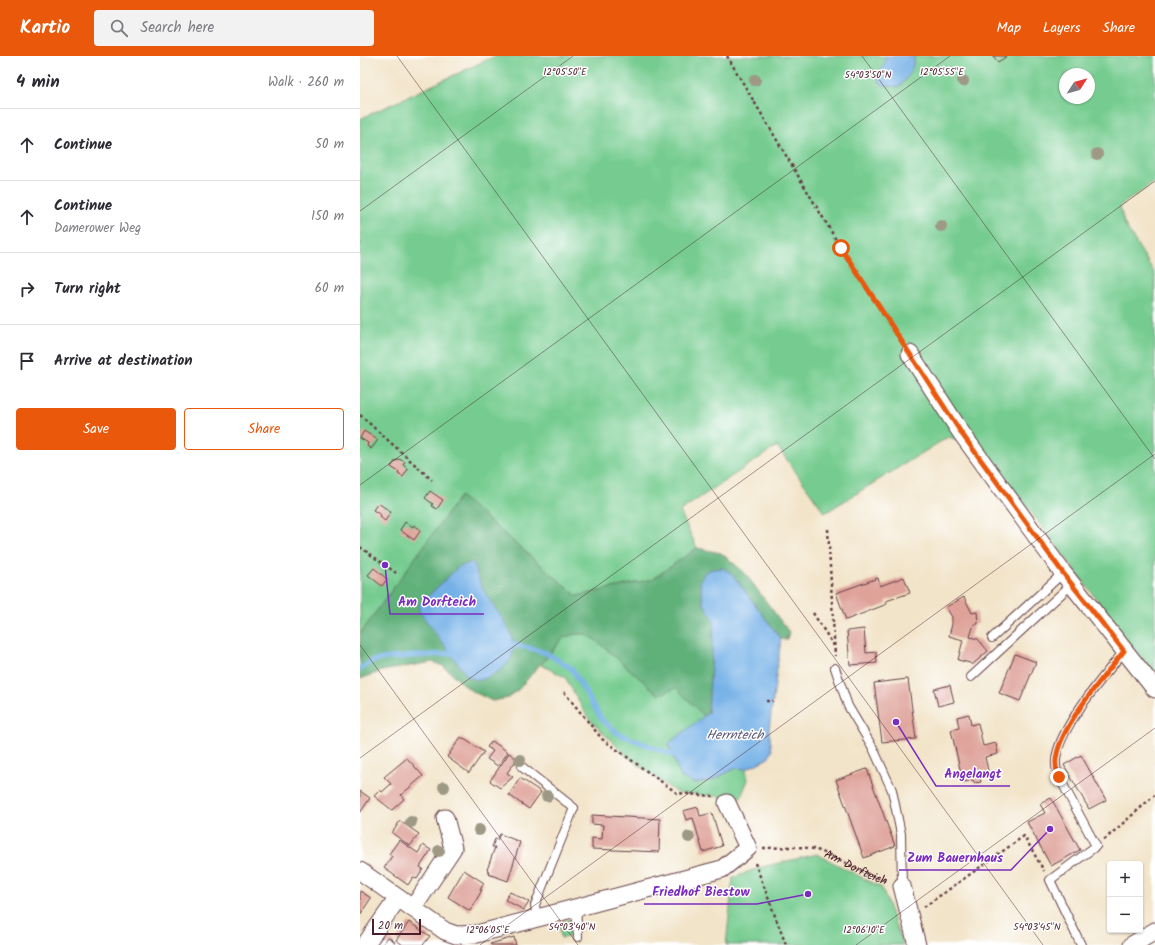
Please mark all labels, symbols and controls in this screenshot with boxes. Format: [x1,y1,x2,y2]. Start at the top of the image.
search box [94,10,374,46]
text: Kartio [20,13,70,43]
text: Search here [140,16,214,40]
icon: search [108,17,130,39]
text: Map [997,17,1021,39]
text: Layers [1043,17,1081,39]
text: Share [1103,17,1135,39]
text: 12°05'50"E [543,64,588,80]
text: 12°05'55"E [920,64,965,80]
text: 54°03'50"N [845,67,892,83]
north arrow [1059,68,1095,104]
text: 4 min [16,69,60,96]
text: Walk · 260 m [268,72,344,93]
text: Continue [54,133,112,157]
icon: ahead [16,134,38,156]
text: 50 m [315,134,344,155]
text: Continue [54,194,112,218]
icon: ahead [16,206,38,228]
text: 150 m [311,206,344,227]
text: Damerower Weg [54,218,141,239]
route start [832,239,850,257]
text: Turn right [54,277,121,301]
icon: right [16,278,38,300]
text: 60 m [315,278,344,299]
text: Arrive at destination [54,349,193,373]
icon: arrive [16,350,38,372]
button: Save [16,408,176,450]
button: Share [184,408,344,450]
callout: Am Dorfteich [390,589,484,614]
text: Am Dorfteich [398,592,476,613]
water label: Herrnteich [707,725,764,746]
callout: Angelangt [936,761,1010,786]
text: Angelangt [944,764,1002,785]
route end [1050,768,1068,786]
street label: Am Dorfteich [821,845,890,891]
callout: Zum Bauernhaus [899,845,1011,870]
text: Zum Bauernhaus [907,848,1003,869]
map controls [1107,861,1143,933]
button: + [1107,861,1143,897]
callout: Friedhof Biestow [644,879,757,904]
text: Friedhof Biestow [652,882,750,903]
button: − [1107,897,1143,933]
scale bar [372,917,421,936]
text: 20 m [378,917,403,935]
text: 54°03'40"N [548,919,596,935]
text: 54°03'45"N [1013,919,1061,935]
text: 12°06'05"E [466,922,511,938]
text: 12°06'10"E [843,922,886,938]

